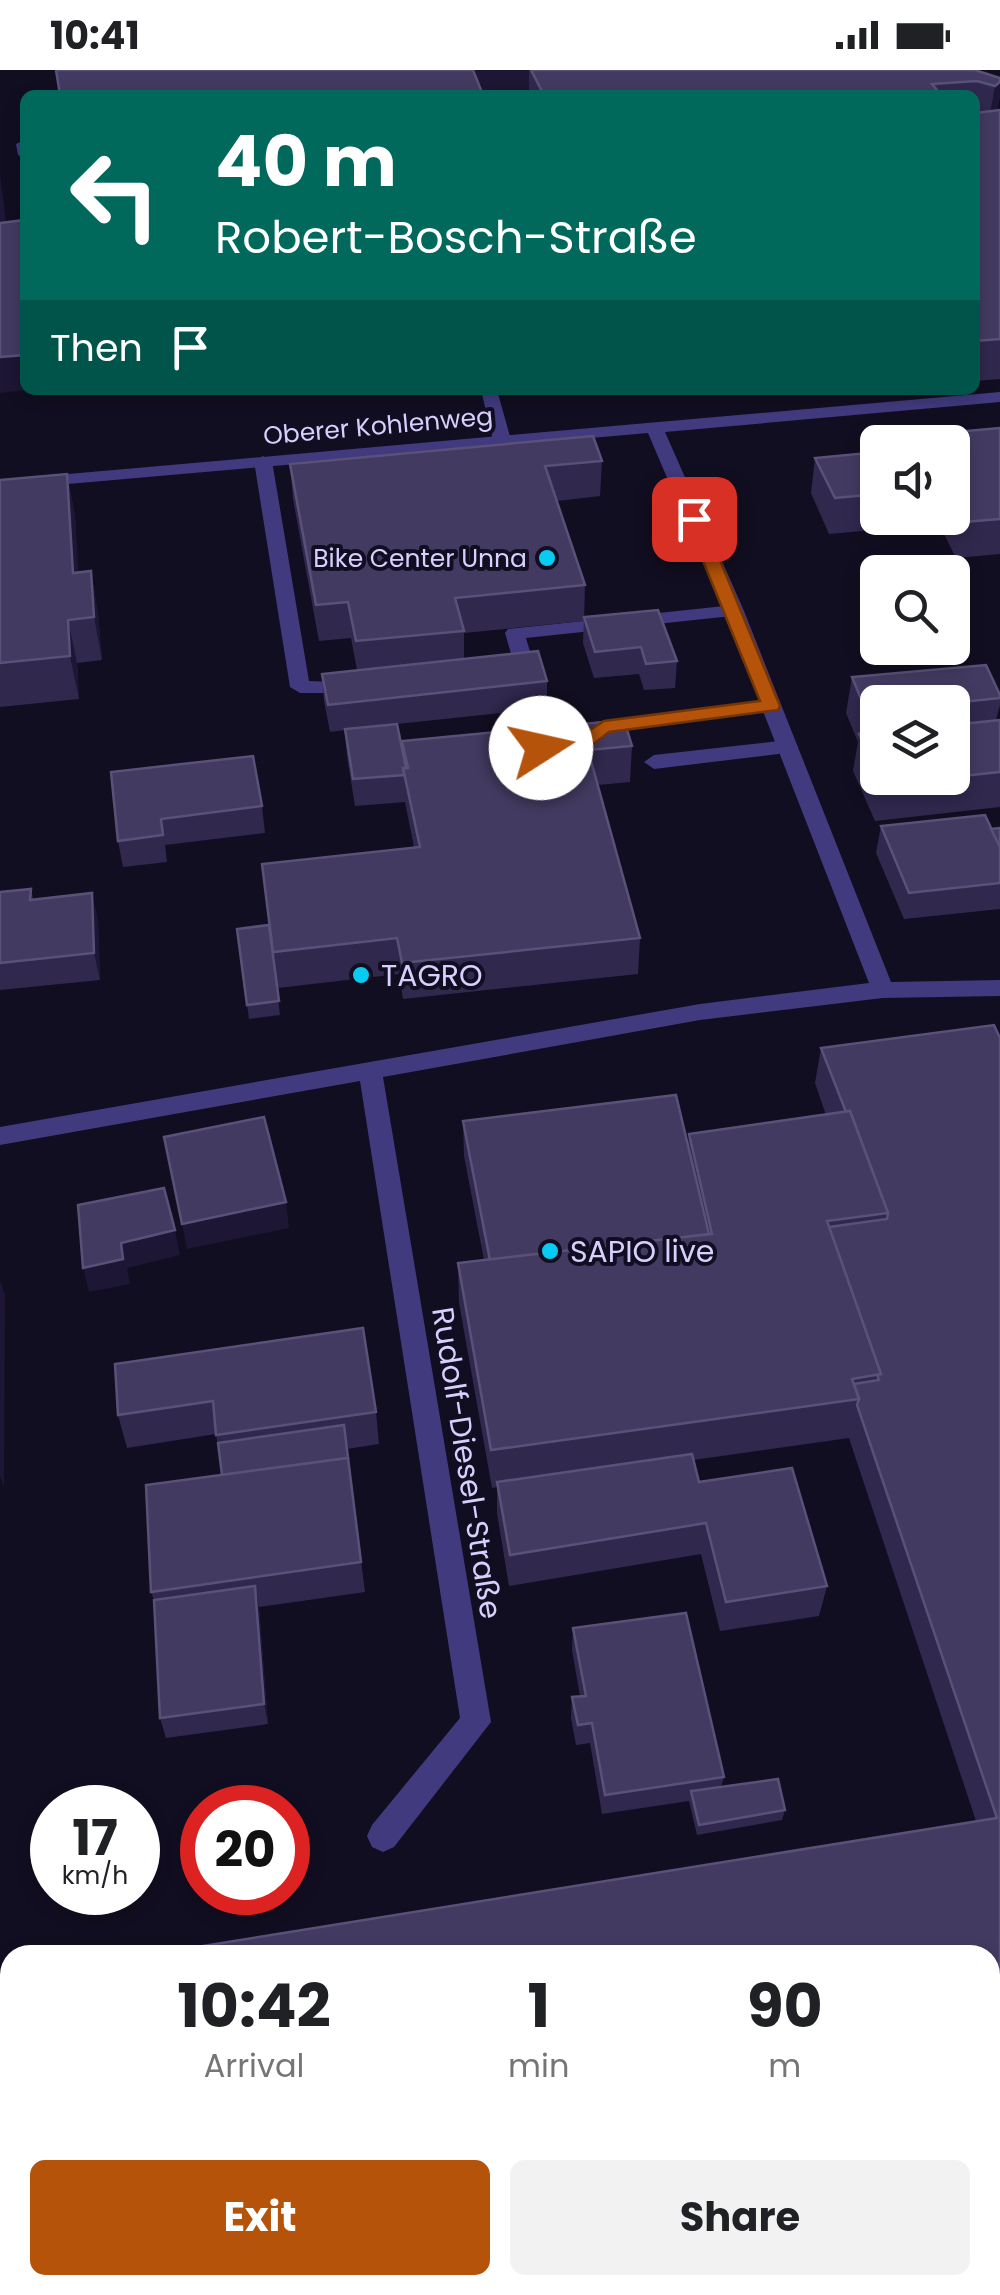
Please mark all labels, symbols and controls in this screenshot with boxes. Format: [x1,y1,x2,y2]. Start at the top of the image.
text: 10:41 [50,9,140,62]
text: 40 m [215,112,397,211]
icon: left [50,130,180,260]
text: Robert-Bosch-Straße [215,206,697,269]
icon: arrive [163,320,218,375]
text: Then [50,321,143,374]
street label: Oberer Kohlenweg [262,399,494,453]
map controls [860,425,970,795]
button: sound [860,425,970,535]
pin [652,477,737,562]
icon: arrive [667,492,722,547]
place label: Bike Center Unna [313,541,527,576]
marker: Bike Center Unna [536,547,558,569]
button: search [860,555,970,665]
button: layers [860,685,970,795]
position arrow [489,696,593,800]
place label: TAGRO [381,954,483,997]
marker: TAGRO [350,964,372,986]
place label: SAPIO live [570,1230,714,1273]
marker: SAPIO live [539,1240,561,1262]
street label: Rudolf-Diesel-Straße [421,1304,513,1622]
speed limit sign: 20 [180,1785,310,1915]
text: 17 [72,1802,118,1873]
text: km/h [62,1858,128,1893]
text: 10:42 [177,1964,331,2048]
text: 1 [527,1964,550,2048]
text: 90 [747,1964,823,2048]
text: Arrival [204,2043,304,2088]
text: min [508,2043,569,2088]
text: m [768,2043,801,2088]
button: Exit [30,2160,490,2275]
button: Share [510,2160,970,2275]

